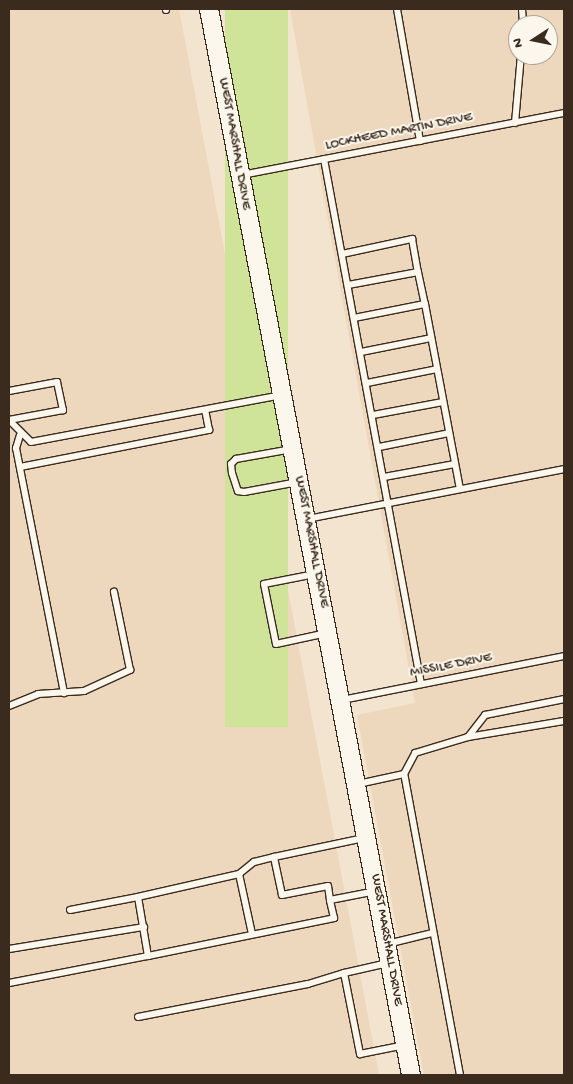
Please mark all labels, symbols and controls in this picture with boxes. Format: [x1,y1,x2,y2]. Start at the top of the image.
north arrow [508,15,558,65]
text: N [510,37,528,49]
street label: WEST MARSHALL DRIVE [214,77,254,211]
street label: LOCKHEED MARTIN DRIVE [324,109,474,155]
street label: WEST MARSHALL DRIVE [290,475,332,609]
street label: MISSILE DRIVE [409,650,493,682]
street label: WEST MARSHALL DRIVE [366,873,406,1007]

